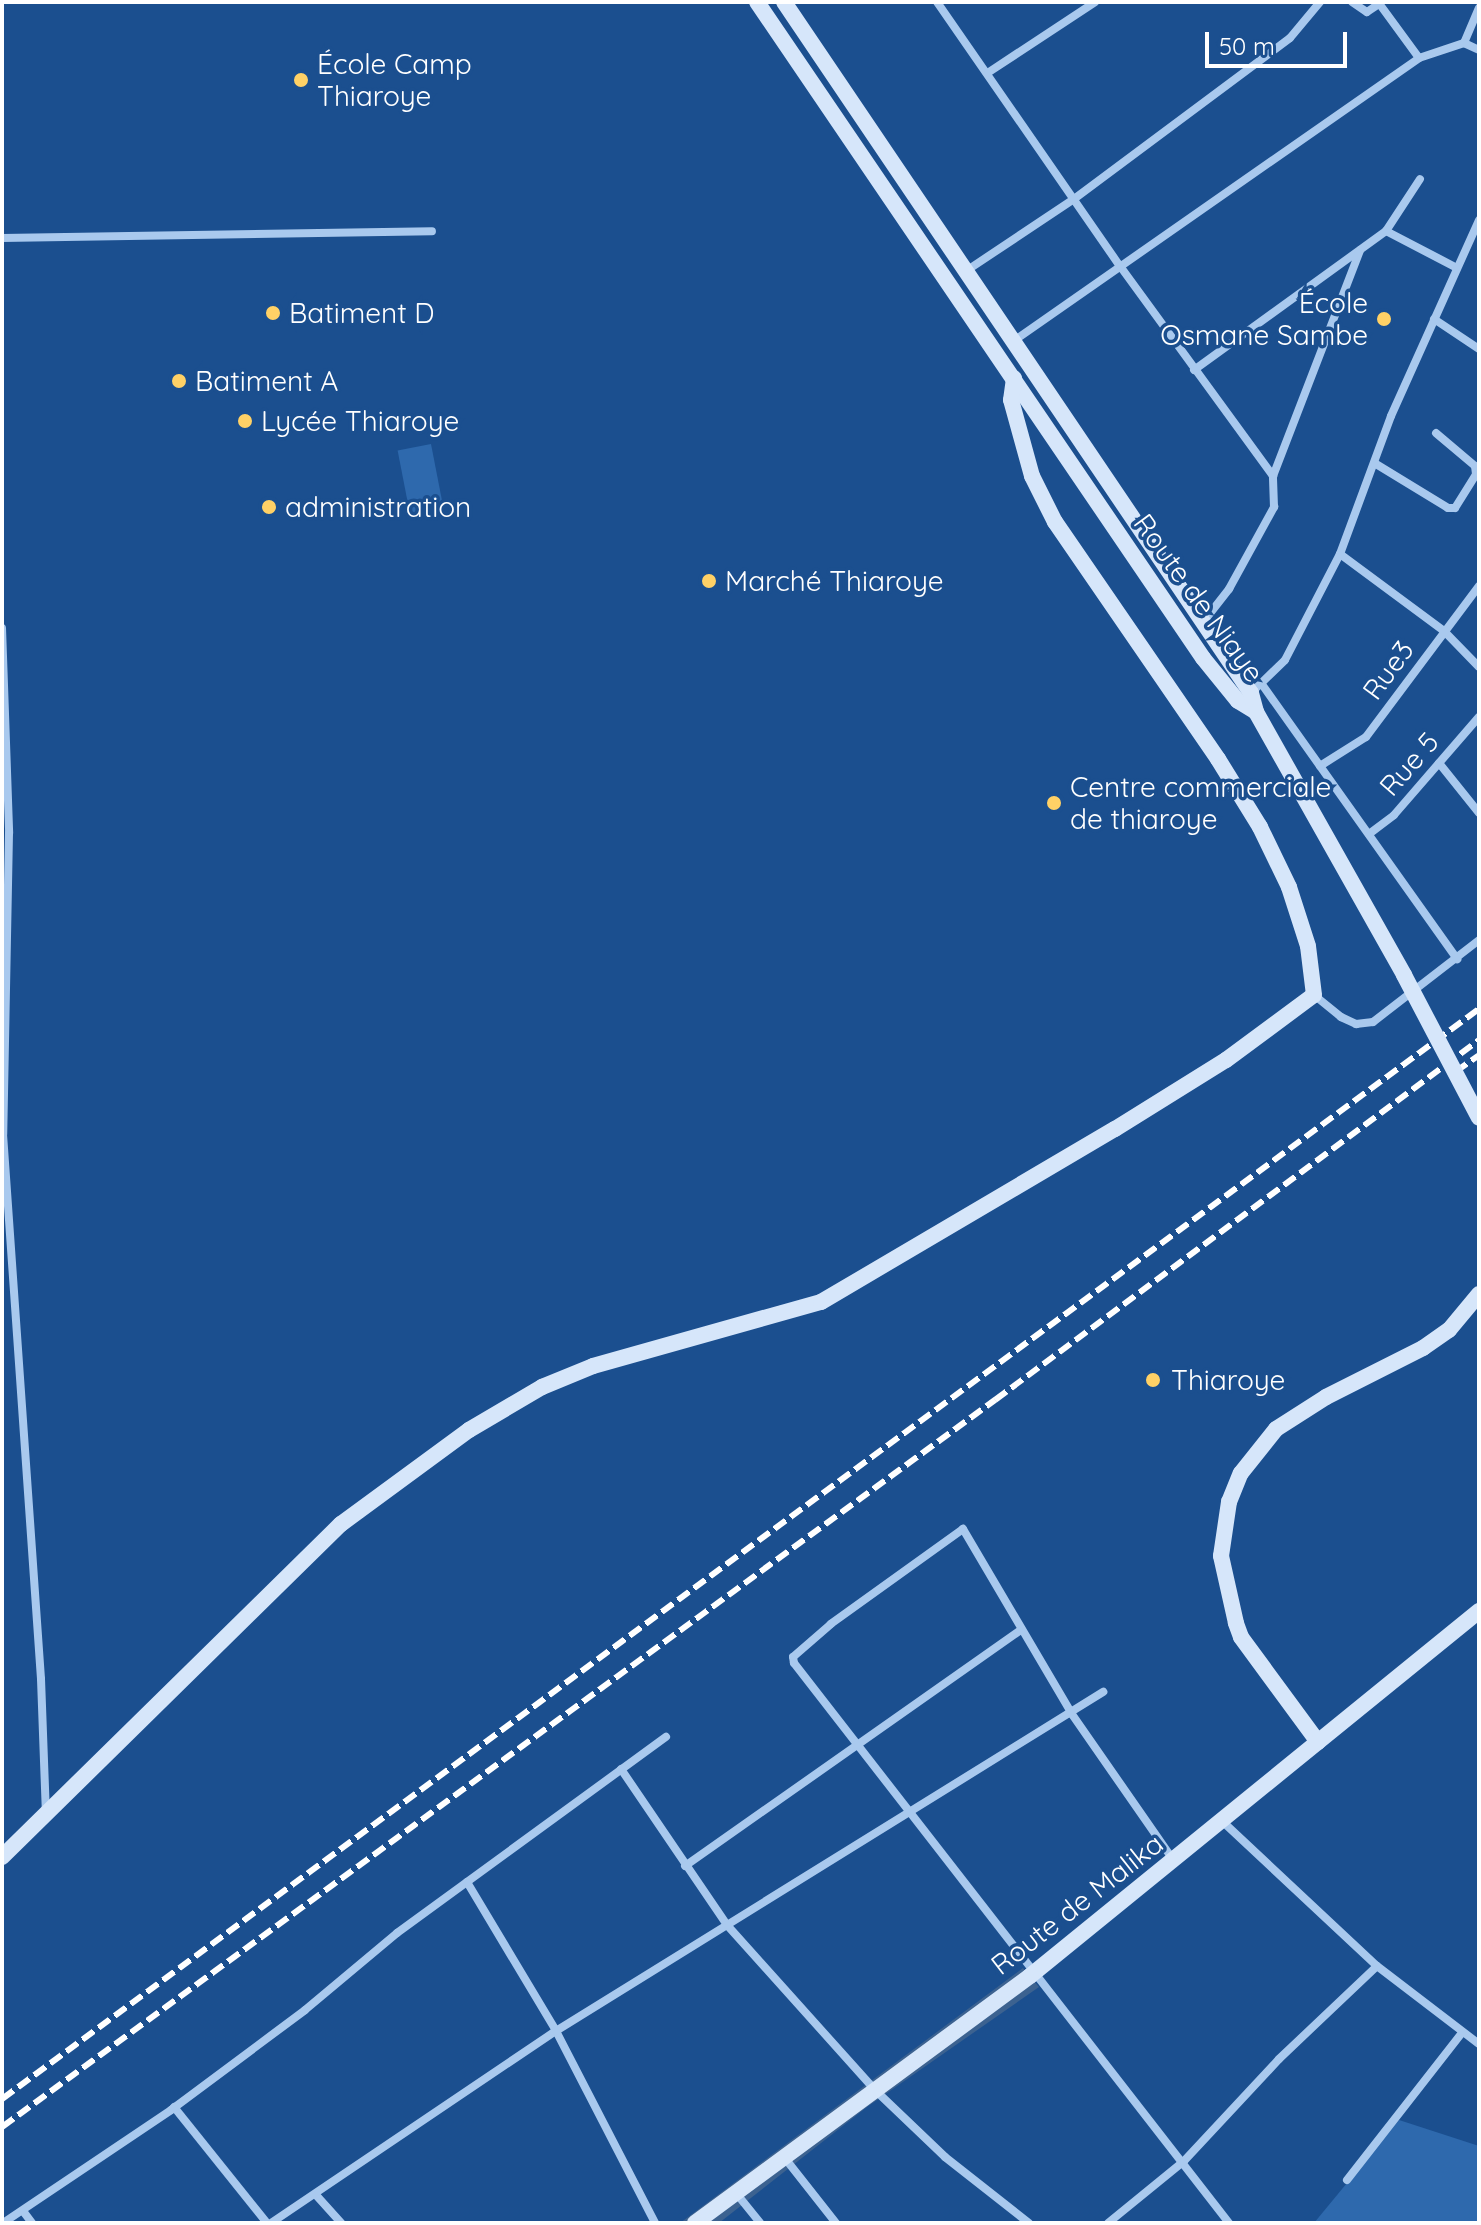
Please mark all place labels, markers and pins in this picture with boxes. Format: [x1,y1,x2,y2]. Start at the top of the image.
place label: École Camp Thiaroye [317,47,472,113]
marker: École Camp Thiaroye [292,71,310,89]
place label: École Osmane Sambe [1160,286,1368,352]
place label: Batiment D [289,296,434,330]
marker: Batiment D [264,304,282,322]
marker: École Osmane Sambe [1375,310,1393,328]
place label: Batiment A [195,364,338,398]
marker: Batiment A [170,372,188,390]
place label: Lycée Thiaroye [261,404,459,438]
marker: Lycée Thiaroye [236,412,254,430]
place label: administration [285,490,471,524]
marker: administration [260,498,278,516]
place label: Marché Thiaroye [725,564,944,598]
marker: Marché Thiaroye [700,572,718,590]
place label: Centre commerciale de thiaroye [1070,770,1331,836]
marker: Centre commerciale de thiaroye [1045,794,1063,812]
place label: Thiaroye [1171,1363,1285,1397]
marker: Thiaroye [1142,1369,1164,1391]

